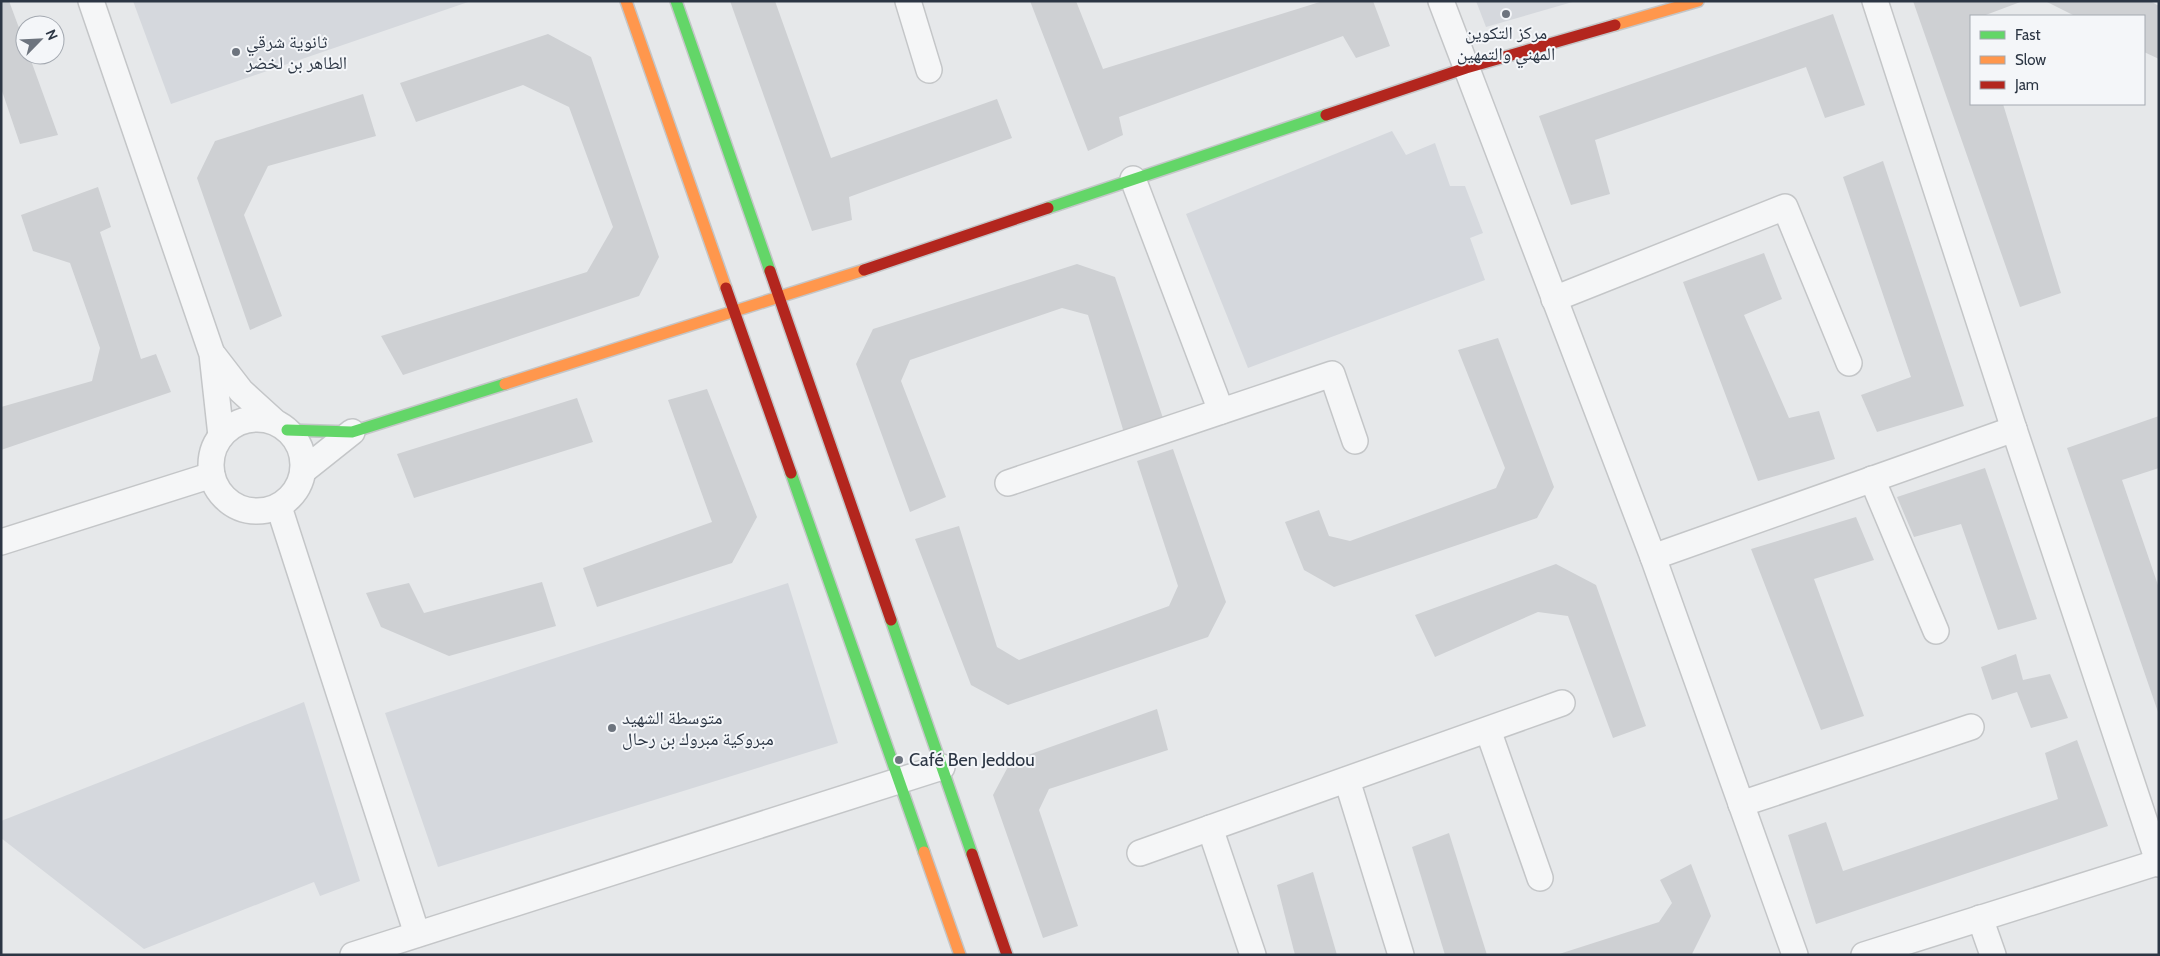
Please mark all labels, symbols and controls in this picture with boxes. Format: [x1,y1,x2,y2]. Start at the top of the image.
marker: مركز التكوين المهني والتمهين [1500,8,1512,20]
north arrow [15,15,65,65]
legend [1970,15,2145,105]
place label: مركز التكوين المهني والتمهين [1457,22,1555,69]
text: Fast [2015,26,2040,44]
text: N [42,27,62,43]
place label: ثانوية شرقي الطاهر بن لخضر [245,31,347,74]
marker: ثانوية شرقي الطاهر بن لخضر [230,46,242,58]
text: Slow [2015,51,2046,69]
text: Jam [2014,76,2039,94]
place label: متوسطة الشهيد مبروكية مبروك بن رحال [622,707,774,750]
marker: متوسطة الشهيد مبروكية مبروك بن رحال [606,722,618,734]
place label: Café Ben Jeddou [909,749,1035,771]
marker: Café Ben Jeddou [893,754,905,766]

